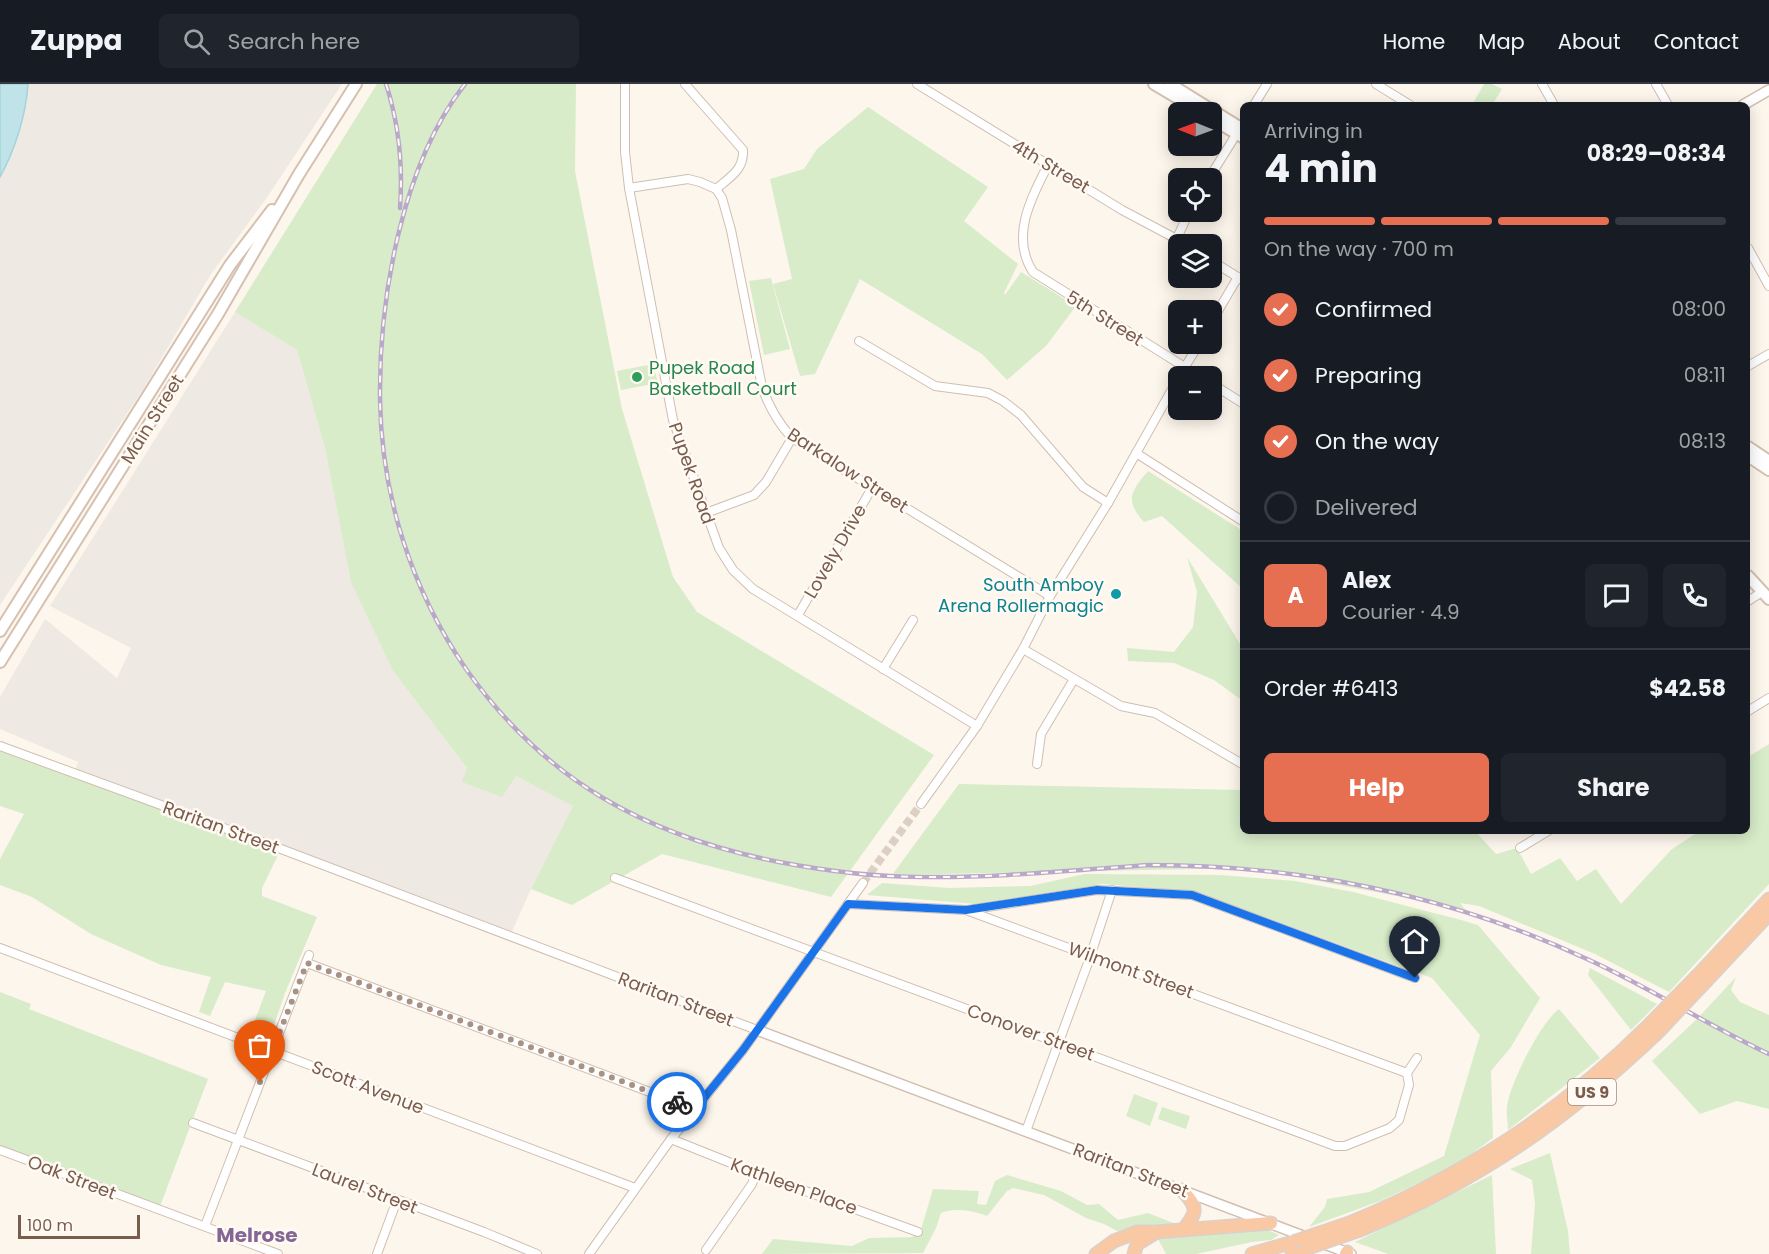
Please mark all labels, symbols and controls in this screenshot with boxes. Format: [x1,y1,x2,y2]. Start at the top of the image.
search box [159,14,579,68]
text: Zuppa [30,21,123,60]
icon: search [180,25,213,58]
text: Search here [228,26,360,57]
text: Home [1383,27,1445,56]
text: Map [1478,27,1525,56]
text: About [1558,27,1621,56]
text: Contact [1654,27,1739,56]
north arrow [1168,102,1222,156]
map controls [1168,102,1222,420]
text: Arriving in [1264,117,1363,145]
street label: 4th Street [1007,133,1095,199]
text: 08:29–08:34 [1587,138,1726,169]
text: 4 min [1264,141,1378,196]
button: locate [1168,168,1222,222]
button: layers [1168,234,1222,288]
text: On the way · 700 m [1264,235,1454,263]
street label: 5th Street [1062,284,1148,352]
icon: check [1264,293,1297,326]
text: Confirmed [1315,294,1432,325]
text: 08:00 [1671,295,1726,323]
button: + [1168,300,1222,354]
place label: Pupek Road Basketball Court [649,355,797,401]
icon: check [1264,359,1297,392]
text: Preparing [1315,360,1422,391]
text: 08:11 [1684,361,1726,389]
button: − [1168,366,1222,420]
street label: Main Street [115,369,189,469]
marker: Pupek Road Basketball Court [630,370,644,384]
street label: Pupek Road [663,419,721,527]
street label: Barkalow Street [783,422,913,518]
icon: check [1264,425,1297,458]
text: On the way [1315,426,1439,457]
text: 08:13 [1678,427,1726,455]
text: Delivered [1315,492,1418,523]
street label: Lovely Drive [798,499,872,603]
button: chat [1585,564,1648,627]
button: phone [1663,564,1726,627]
text: Alex [1342,565,1391,596]
place label: South Amboy Arena Rollermagic [938,572,1104,618]
text: A [1287,580,1304,611]
marker: South Amboy Arena Rollermagic [1109,587,1123,601]
text: Courier · 4.9 [1342,598,1460,626]
text: Order #6413 [1264,673,1398,704]
text: $42.58 [1649,673,1726,704]
button: Help [1264,753,1489,822]
button: Share [1501,753,1726,822]
street label: Raritan Street [159,794,283,860]
pin [1389,916,1440,978]
icon: home [1398,925,1431,958]
street label: Wilmont Street [1065,936,1197,1004]
street label: Raritan Street [615,965,737,1033]
street label: Conover Street [964,997,1098,1067]
pin [234,1020,285,1082]
icon: bag [243,1029,276,1062]
street label: Scott Avenue [308,1054,428,1120]
courier [647,1072,707,1132]
road number: US 9 [1568,1079,1616,1105]
icon: bike [661,1086,694,1119]
street label: Raritan Street [1070,1136,1192,1204]
street label: Oak Street [24,1149,120,1205]
street label: Kathleen Place [727,1151,861,1221]
street label: Laurel Street [309,1156,421,1220]
scale bar [18,1212,140,1240]
text: 100 m [27,1214,73,1237]
district label: Melrose [216,1221,298,1249]

